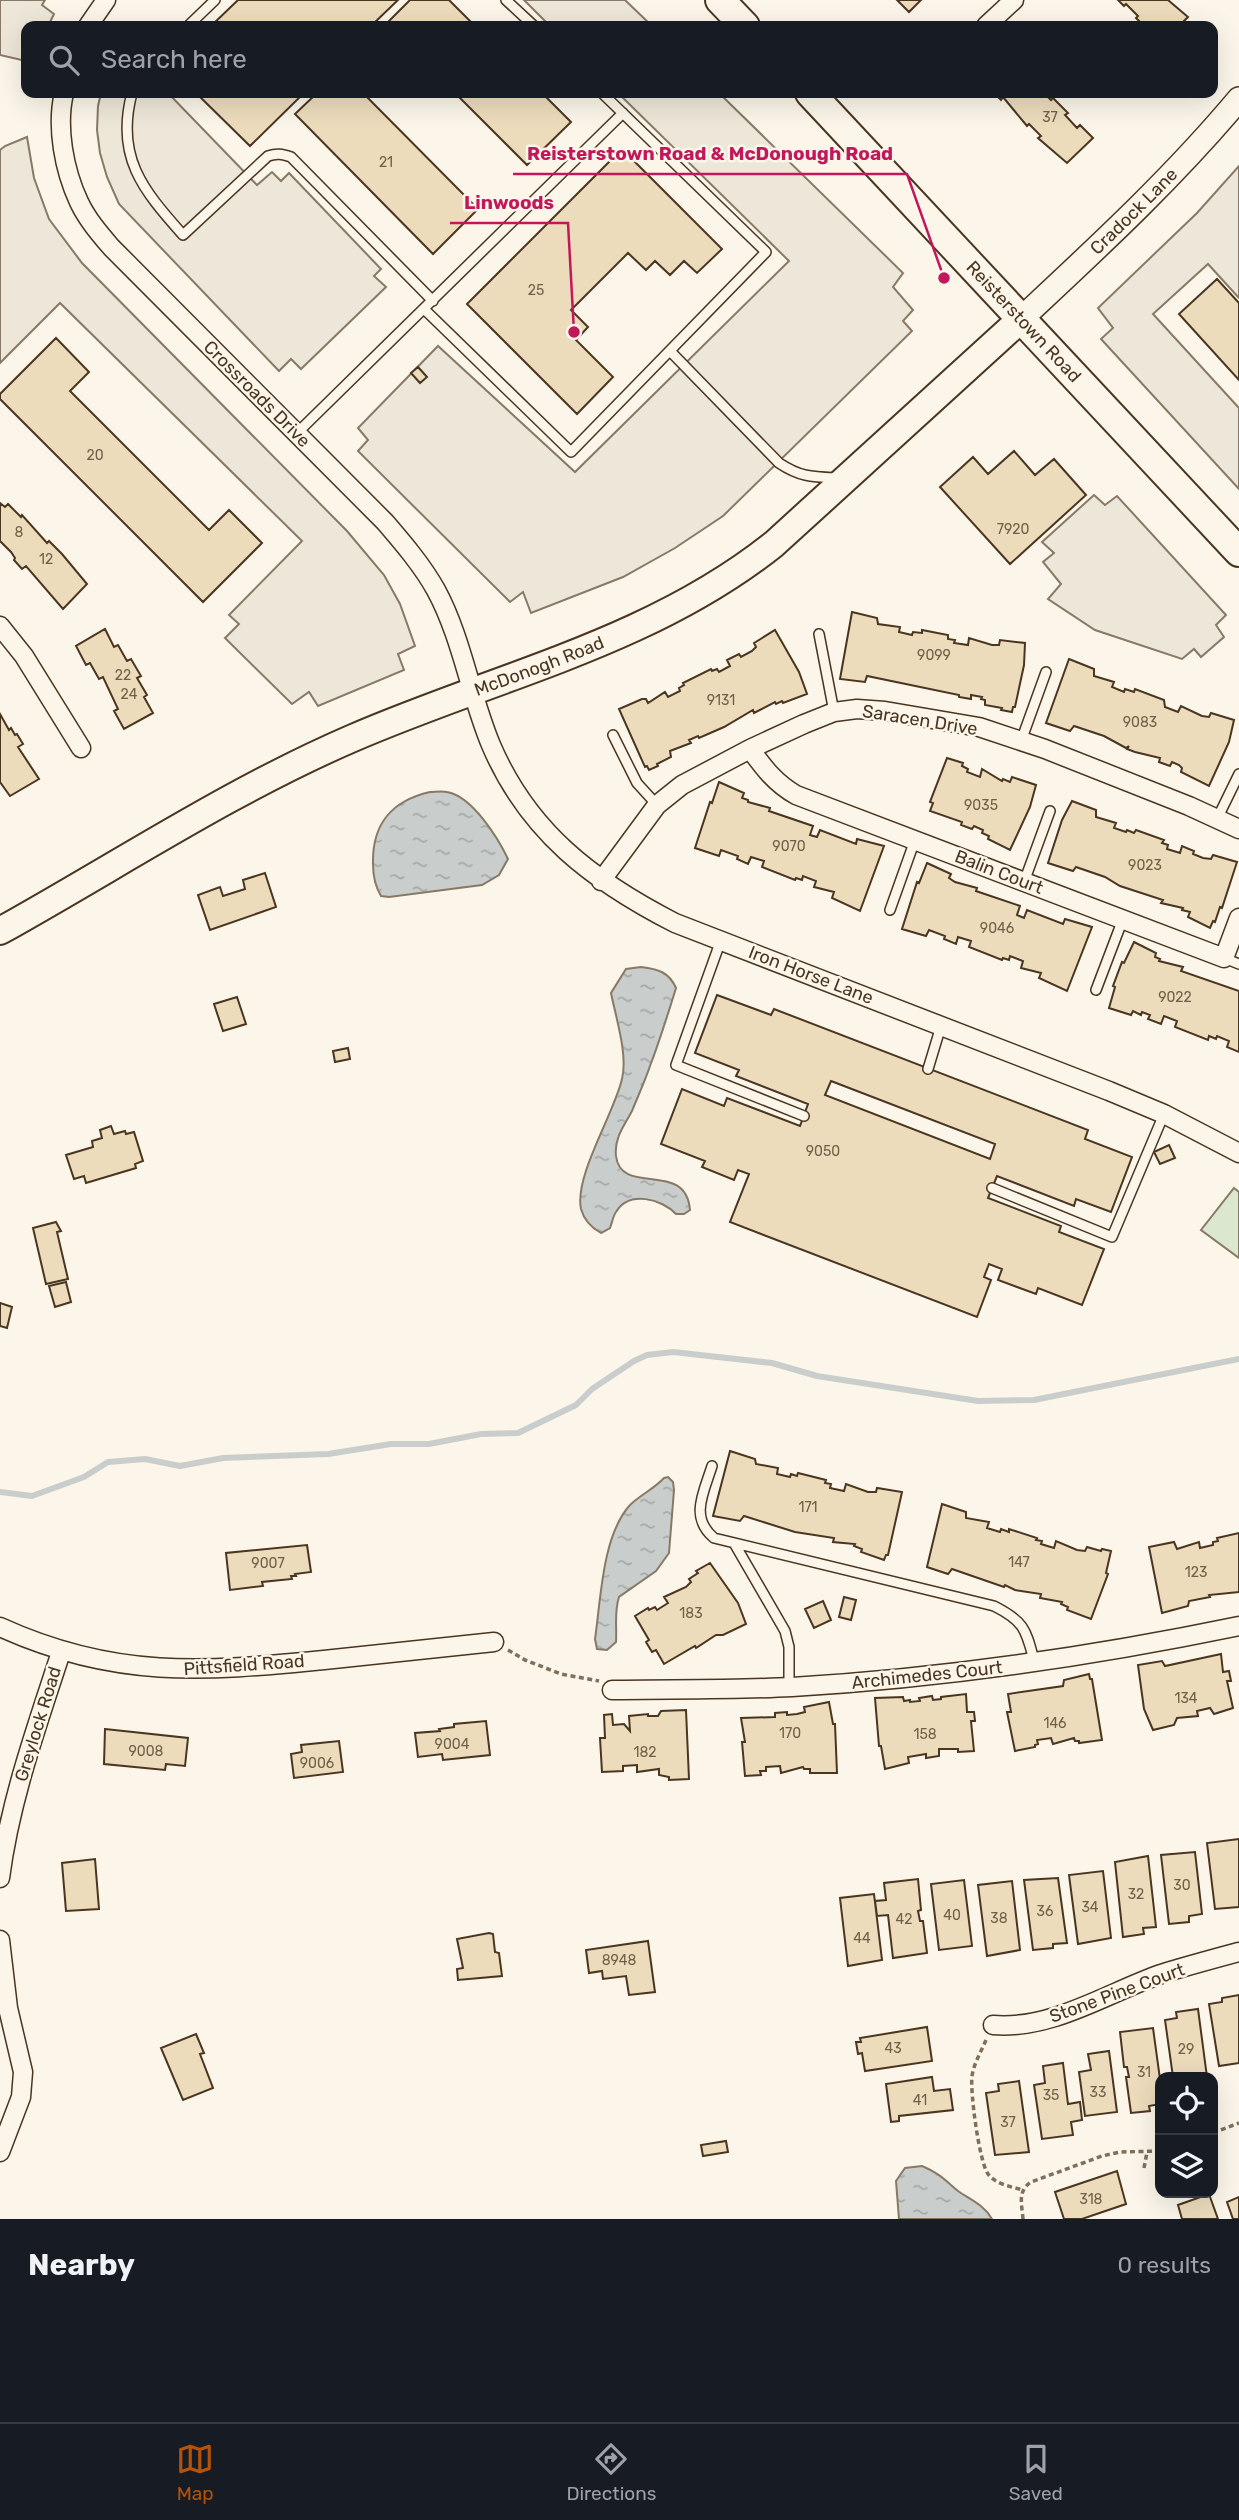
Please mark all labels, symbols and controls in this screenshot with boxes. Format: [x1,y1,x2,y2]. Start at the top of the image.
search box [21,21,1218,98]
icon: search [45,41,83,79]
text: Search here [101,44,247,75]
house number: 37 [1042,109,1058,126]
callout: Reisterstown Road & McDonough Road [513,134,907,174]
text: Reisterstown Road & McDonough Road [527,142,893,165]
house number: 21 [379,154,393,171]
street label: Cradock Lane [1086,163,1182,259]
callout: Linwoods [450,183,568,223]
text: Linwoods [464,191,554,214]
street label: Reisterstown Road [962,256,1086,387]
house number: 25 [528,282,544,299]
street label: Crossroads Drive [199,336,315,452]
house number: 20 [86,447,104,464]
house number: 7920 [997,521,1029,538]
house number: 8 [15,524,24,541]
house number: 12 [39,551,53,568]
street label: McDonogh Road [471,632,607,701]
house number: 9099 [917,647,951,664]
house number: 22 [115,667,131,684]
house number: 24 [121,686,138,703]
house number: 9131 [707,692,735,709]
street label: Saracen Drive [861,700,979,740]
house number: 9083 [1123,714,1157,731]
house number: 9035 [964,797,998,814]
house number: 9070 [772,838,806,855]
street label: Balin Court [952,845,1046,899]
house number: 9023 [1128,857,1162,874]
house number: 9046 [980,920,1014,937]
street label: Iron Horse Lane [745,941,877,1009]
house number: 9022 [1158,989,1192,1006]
house number: 9050 [806,1143,840,1160]
house number: 171 [798,1499,818,1516]
house number: 147 [1008,1554,1030,1571]
house number: 9007 [251,1555,285,1572]
house number: 123 [1185,1564,1207,1581]
house number: 183 [679,1605,703,1622]
street label: Pittsfield Road [183,1650,305,1680]
street label: Archimedes Court [851,1656,1003,1694]
street label: Greylock Road [10,1664,66,1784]
house number: 134 [1174,1690,1198,1707]
house number: 146 [1043,1715,1067,1732]
house number: 170 [779,1725,801,1742]
house number: 158 [913,1726,937,1743]
house number: 9004 [435,1736,470,1753]
house number: 9008 [129,1743,164,1760]
house number: 182 [633,1744,657,1761]
house number: 9006 [300,1755,334,1772]
house number: 30 [1173,1877,1191,1894]
house number: 32 [1128,1886,1144,1903]
house number: 34 [1081,1899,1099,1916]
house number: 36 [1037,1903,1053,1920]
house number: 40 [943,1907,961,1924]
house number: 38 [990,1910,1008,1927]
house number: 42 [896,1911,912,1928]
house number: 44 [853,1930,871,1947]
house number: 8948 [602,1952,636,1969]
street label: Stone Pine Court [1046,1958,1188,2028]
house number: 43 [884,2040,902,2057]
house number: 29 [1178,2041,1194,2058]
house number: 31 [1137,2064,1151,2081]
map controls [1155,2072,1218,2198]
button: locate [1155,2072,1218,2135]
house number: 33 [1090,2084,1106,2101]
house number: 35 [1043,2087,1059,2104]
house number: 41 [913,2092,927,2109]
house number: 37 [1000,2114,1016,2131]
button: layers [1155,2135,1218,2198]
house number: 318 [1079,2191,1103,2208]
text: Nearby [28,2247,135,2283]
text: 0 results [1117,2251,1211,2279]
tab: Map [176,2440,214,2505]
tab: Directions [566,2440,656,2505]
tab: Saved [1009,2440,1063,2505]

